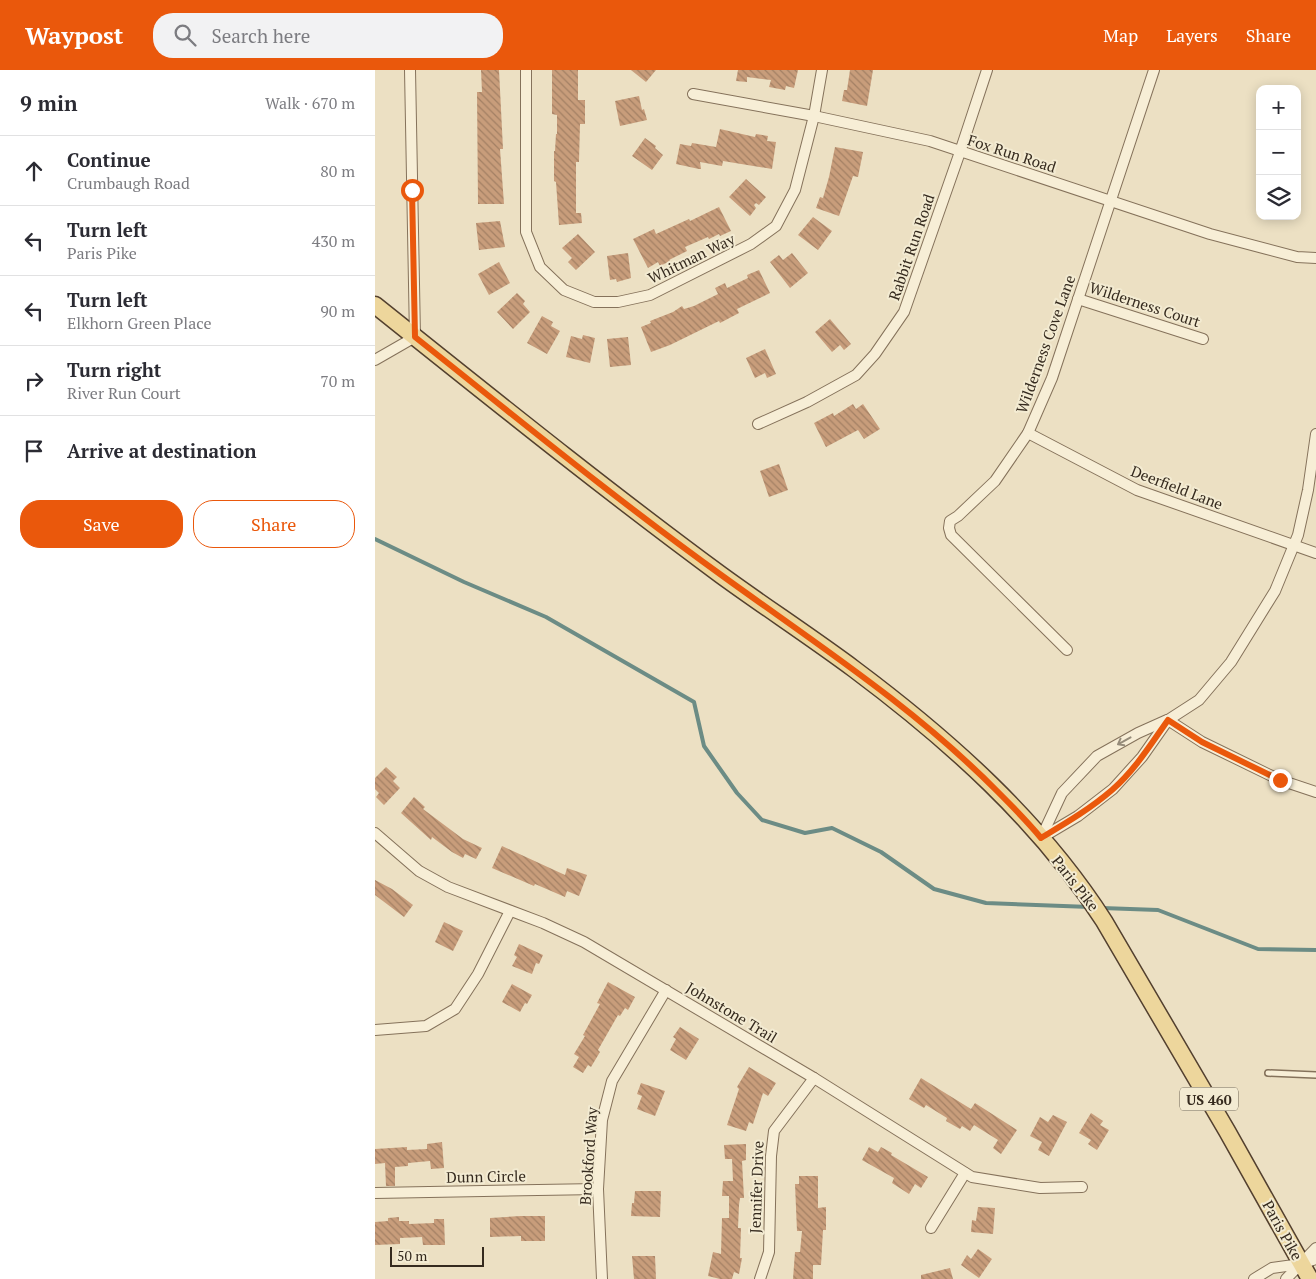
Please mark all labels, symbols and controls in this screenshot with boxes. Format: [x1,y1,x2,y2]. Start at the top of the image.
search box [153,13,503,58]
text: Waypost [25,19,123,51]
icon: search [171,21,199,49]
text: Search here [211,23,310,48]
text: Map [1103,23,1138,47]
text: Layers [1166,23,1218,47]
text: Share [1246,23,1291,47]
map controls [1256,85,1301,220]
button: + [1256,85,1301,130]
text: 9 min [20,89,77,117]
text: Walk · 670 m [265,92,355,114]
street label: Fox Run Road [965,129,1059,177]
button: − [1256,130,1301,175]
text: Continue [67,147,151,172]
icon: ahead [20,157,48,185]
text: 80 m [320,160,355,182]
text: Crumbaugh Road [67,172,190,194]
button: layers [1256,175,1301,220]
route start [401,179,424,202]
street label: Rabbit Run Road [883,191,939,303]
text: Turn left [67,217,148,242]
icon: left [20,227,48,255]
street label: Whitman Way [644,228,738,288]
text: 430 m [312,230,355,252]
text: Paris Pike [67,242,137,264]
street label: Wilderness Cove Lane [1011,272,1079,416]
street label: Wilderness Court [1087,277,1203,331]
text: Turn left [67,287,148,312]
icon: left [20,297,48,325]
text: 90 m [320,300,355,322]
text: Elkhorn Green Place [67,312,211,334]
text: Turn right [67,357,161,382]
icon: right [20,367,48,395]
text: 70 m [320,370,355,392]
text: River Run Court [67,382,181,404]
icon: arrive [20,437,48,465]
text: Arrive at destination [67,438,256,463]
street label: Deerfield Lane [1128,460,1226,514]
button: Save [20,500,183,548]
button: Share [193,500,355,548]
one-way arrow [1117,737,1132,746]
route end [1269,769,1292,792]
street label: Paris Pike [1048,851,1104,915]
street label: Johnstone Trail [683,977,781,1047]
road number: US 460 [1180,1088,1238,1110]
street label: Brookford Way [575,1106,601,1206]
street label: Jennifer Drive [744,1140,768,1234]
street label: Dunn Circle [446,1165,526,1187]
street label: Paris Pike [1258,1197,1308,1263]
scale bar [390,1244,484,1267]
text: 50 m [397,1246,427,1265]

